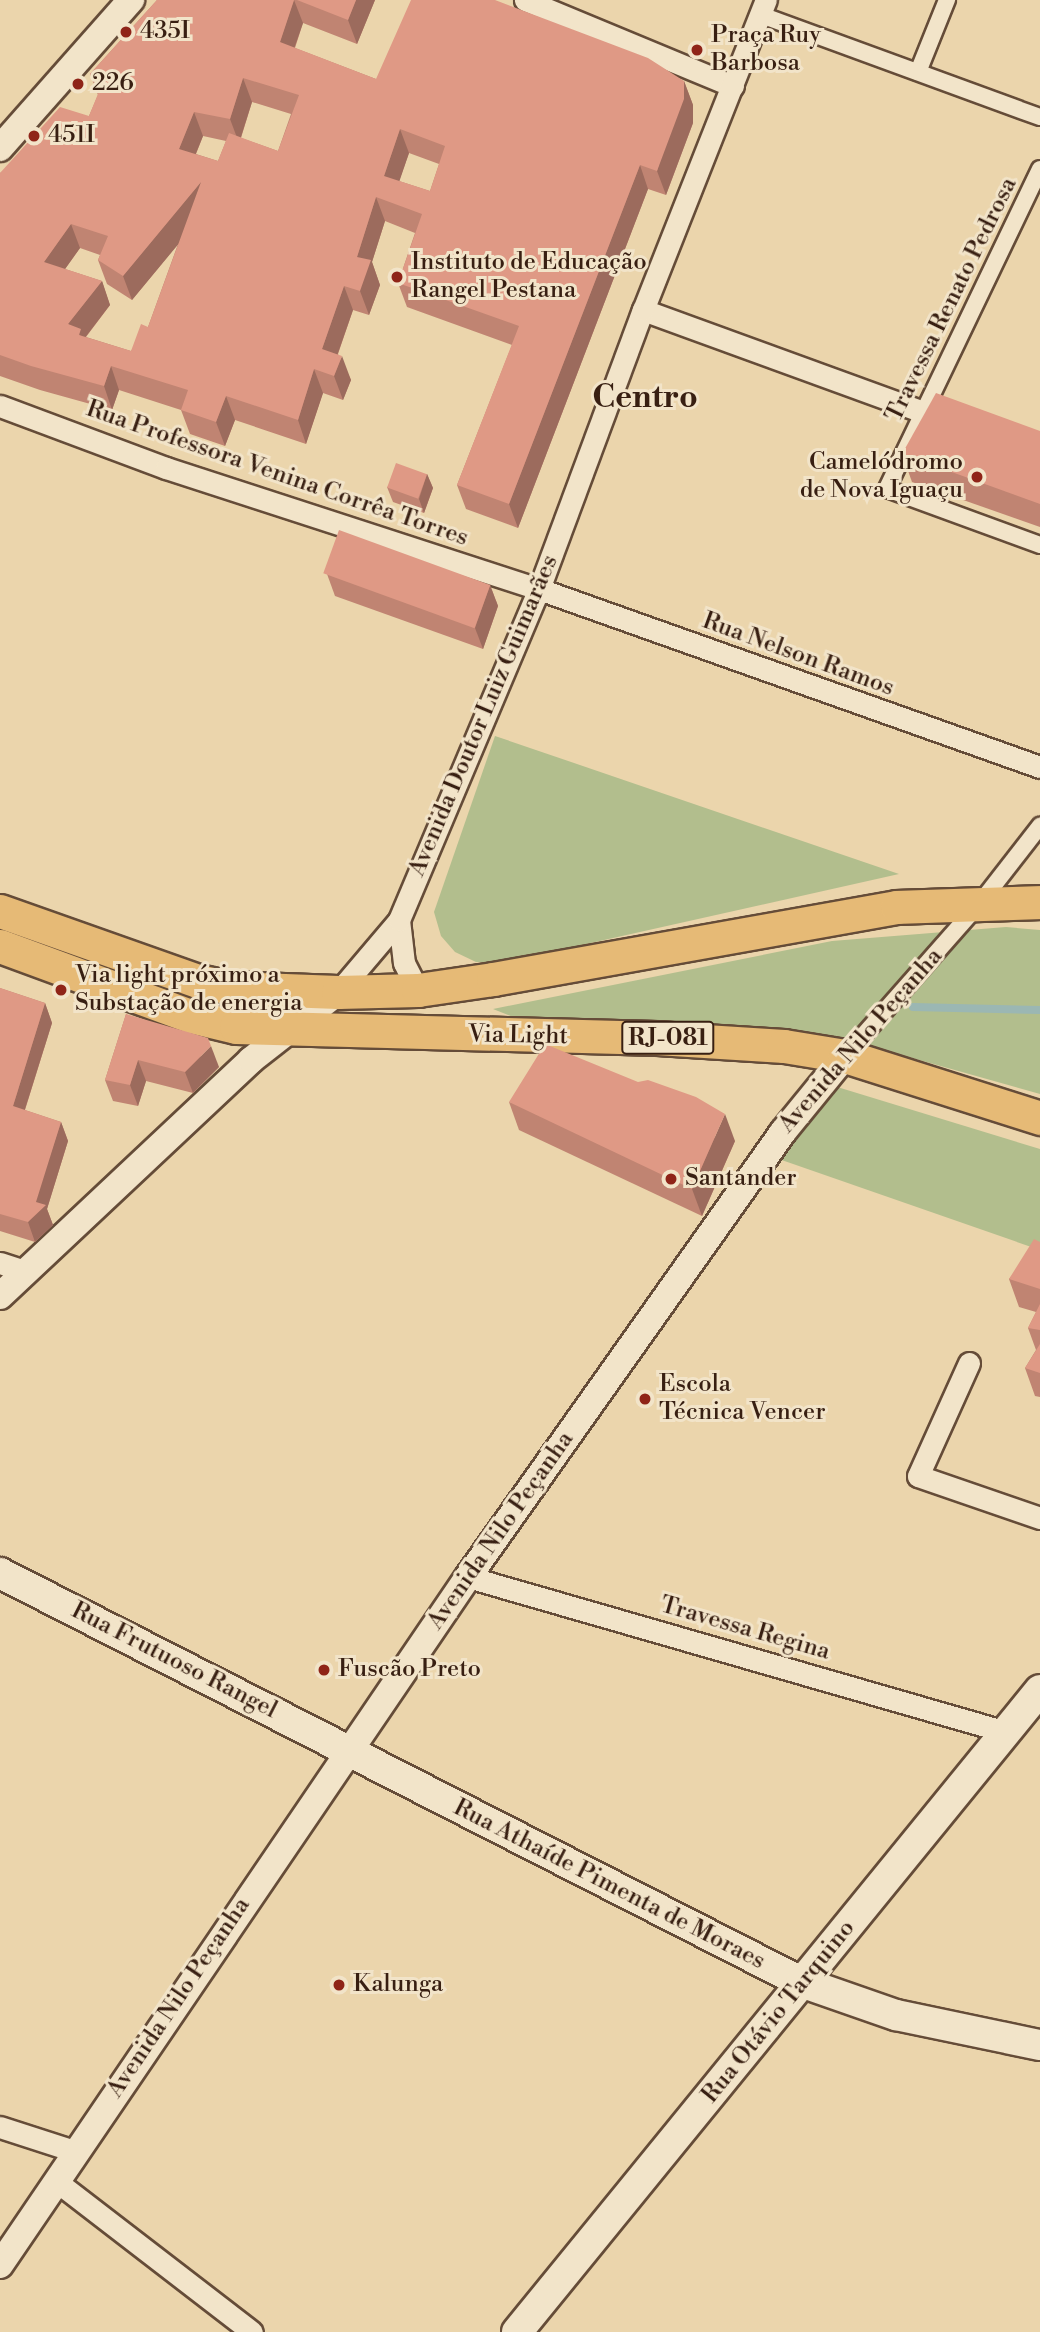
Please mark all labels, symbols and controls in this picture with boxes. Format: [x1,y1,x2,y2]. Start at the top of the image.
place label: 435I [140,18,190,46]
place label: Praça Ruy Barbosa [711,22,821,78]
marker: 435I [118,24,134,40]
marker: Praça Ruy Barbosa [689,42,705,58]
place label: 226 [92,70,134,98]
marker: 226 [70,76,86,92]
place label: 451I [48,122,95,150]
marker: 451I [26,128,42,144]
street label: Travessa Renato Pedrosa [880,173,1024,427]
place label: Instituto de Educação Rangel Pestana [411,249,647,305]
marker: Instituto de Educação Rangel Pestana [389,269,405,285]
district label: Centro [592,378,698,416]
street label: Rua Professora Venina Corrêa Torres [82,395,472,553]
place label: Camelódromo de Nova Iguaçu [800,449,963,505]
marker: Camelódromo de Nova Iguaçu [969,469,985,485]
street label: Avenida Doutor Luiz Guimarães [403,551,565,881]
street label: Rua Nelson Ramos [698,607,898,703]
street label: Avenida Nilo Peçanha [773,943,949,1139]
place label: Via light próximo a Substação de energia [75,962,302,1018]
marker: Via light próximo a Substação de energia [53,982,69,998]
road number: RJ-081 [621,1018,715,1058]
street label: Via Light [468,1021,568,1051]
place label: Santander [685,1165,797,1193]
marker: Santander [663,1171,679,1187]
place label: Escola Técnica Vencer [659,1371,826,1427]
marker: Escola Técnica Vencer [637,1391,653,1407]
street label: Avenida Nilo Peçanha [422,1426,580,1636]
street label: Travessa Regina [657,1591,833,1667]
street label: Rua Frutuoso Rangel [66,1597,282,1725]
place label: Fuscão Preto [338,1656,481,1684]
marker: Fuscão Preto [316,1662,332,1678]
street label: Rua Athaíde Pimenta de Moraes [448,1794,770,1976]
street label: Avenida Nilo Peçanha [101,1892,257,2104]
street label: Rua Otávio Tarquino [696,1915,862,2109]
place label: Kalunga [353,1971,443,1999]
marker: Kalunga [331,1977,347,1993]

